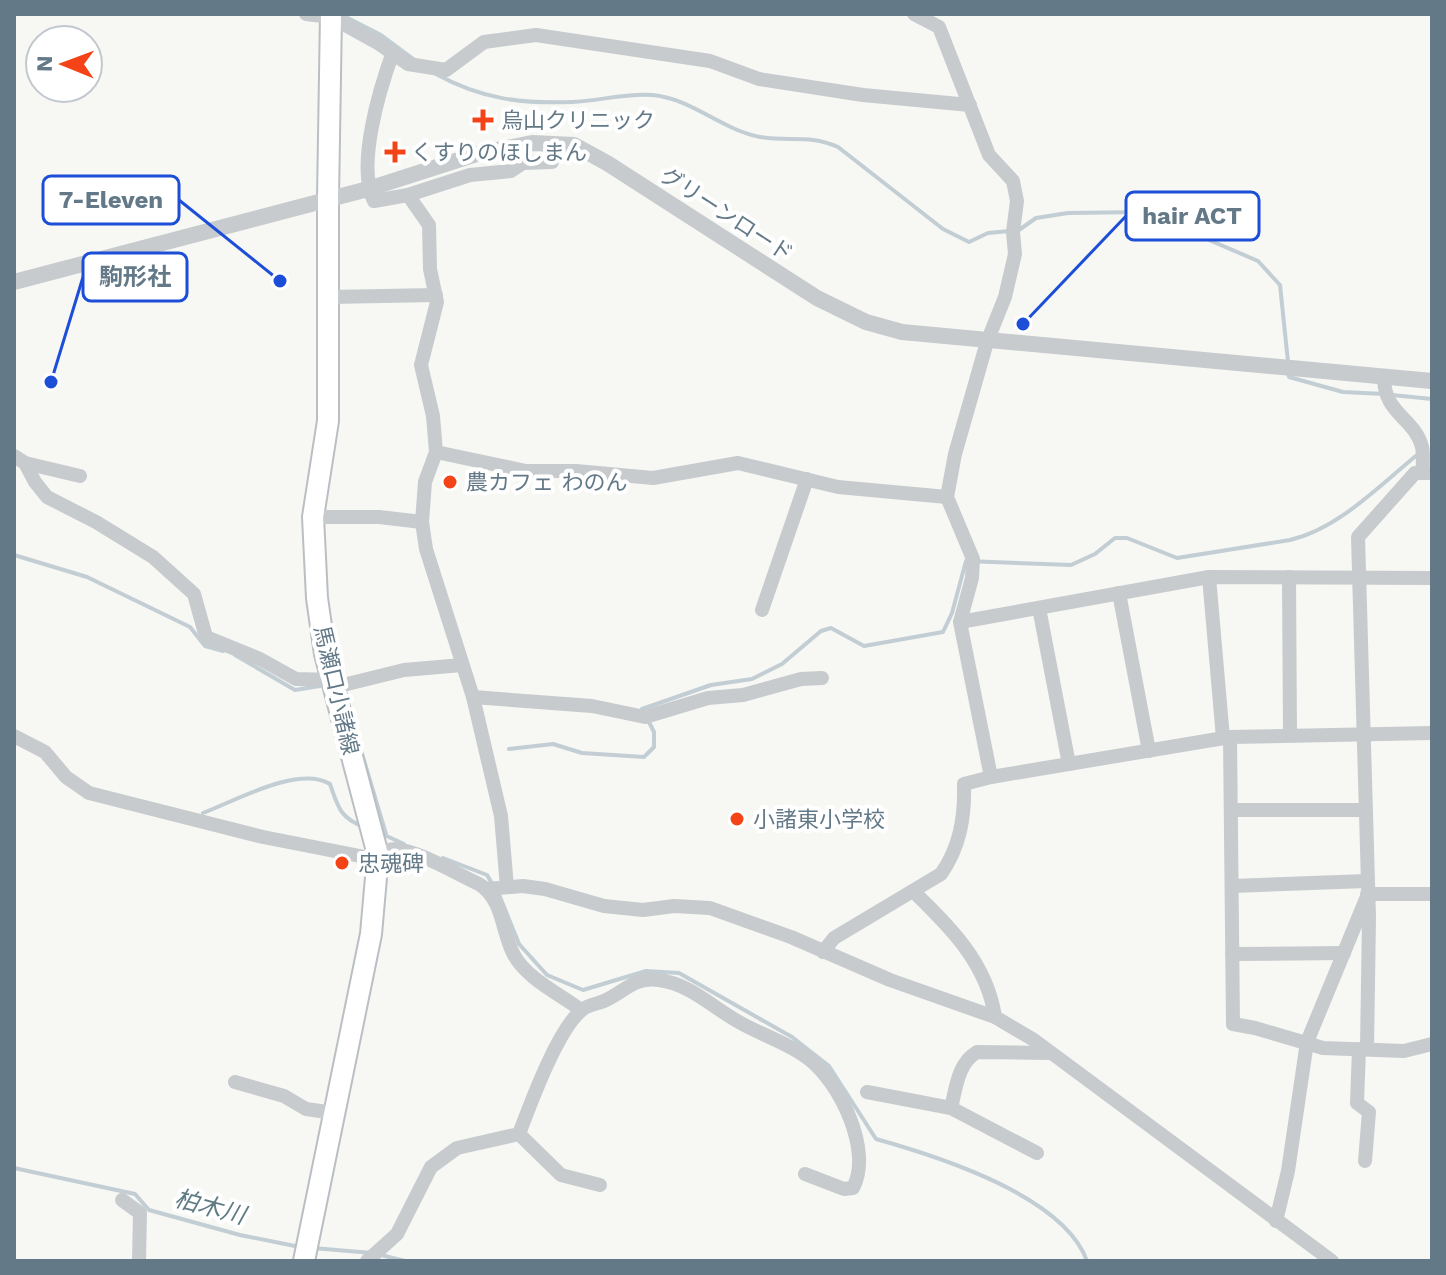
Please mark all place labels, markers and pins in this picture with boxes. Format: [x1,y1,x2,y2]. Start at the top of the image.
place label: 烏山クリニック [501,108,655,133]
marker: 烏山クリニック [472,109,494,131]
place label: くすりのほしまん [411,140,587,165]
marker: くすりのほしまん [386,143,404,161]
callout: 7-Eleven [43,176,179,224]
callout: hair ACT [1126,192,1259,240]
callout: 駒形社 [83,253,187,301]
place label: 農カフェ わのん [466,470,628,495]
marker: 農カフェ わのん [441,473,459,491]
place label: 小諸東小学校 [753,807,885,832]
marker: 小諸東小学校 [728,810,746,828]
place label: 忠魂碑 [358,851,424,876]
marker: 忠魂碑 [333,854,351,872]

